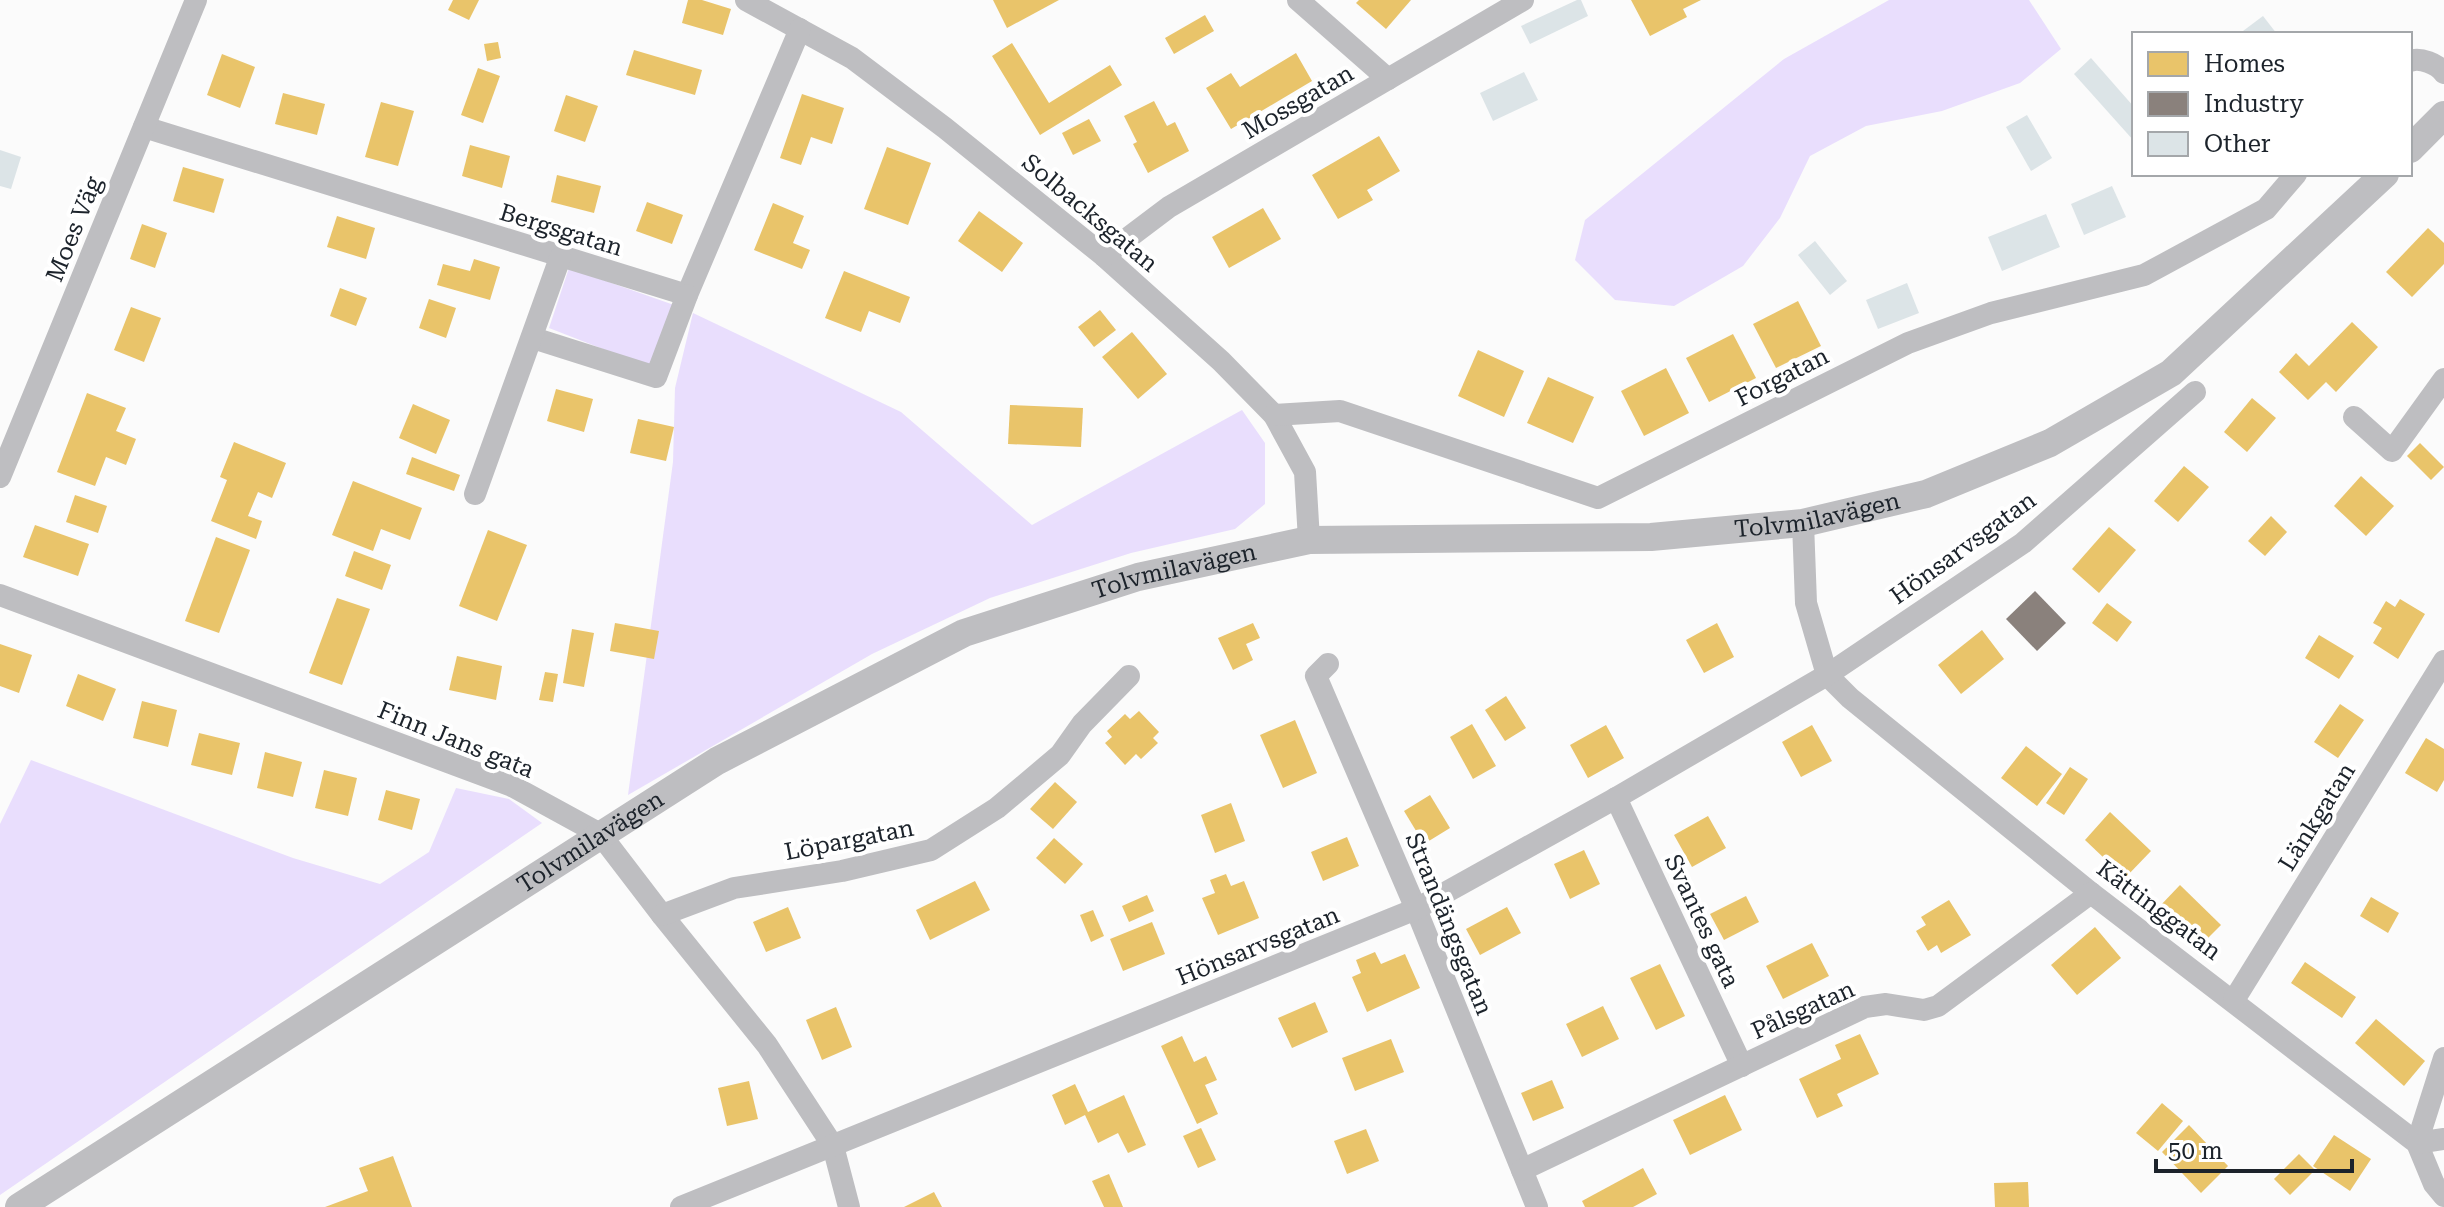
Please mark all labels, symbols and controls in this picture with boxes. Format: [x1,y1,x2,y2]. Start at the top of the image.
legend [2132,32,2412,176]
text: Homes [2204,50,2285,78]
street label: Mossgatan [1238,59,1358,145]
text: Industry [2204,90,2305,118]
text: Other [2204,130,2271,158]
street label: Solbacksgatan [1016,148,1164,278]
street label: Moes Väg [40,172,108,286]
street label: Bergsgatan [496,198,626,262]
street label: Forgatan [1731,342,1833,412]
street label: Hönsarvsgatan [1885,486,2041,610]
street label: Tolvmilavägen [1733,487,1903,543]
street label: Tolvmilavägen [1089,538,1259,605]
street label: Finn Jans gata [374,696,538,784]
street label: Länkgatan [2273,758,2361,876]
street label: Tolvmilavägen [512,785,669,899]
street label: Löpargatan [782,814,916,866]
street label: Strandängsgatan [1400,829,1498,1019]
street label: Svantes gata [1659,850,1745,992]
street label: Kättinggatan [2091,854,2227,966]
street label: Hönsarvsgatan [1173,901,1343,991]
street label: Pålsgatan [1747,975,1859,1045]
scale bar [2156,1123,2352,1173]
text: 50 m [2168,1137,2223,1165]

